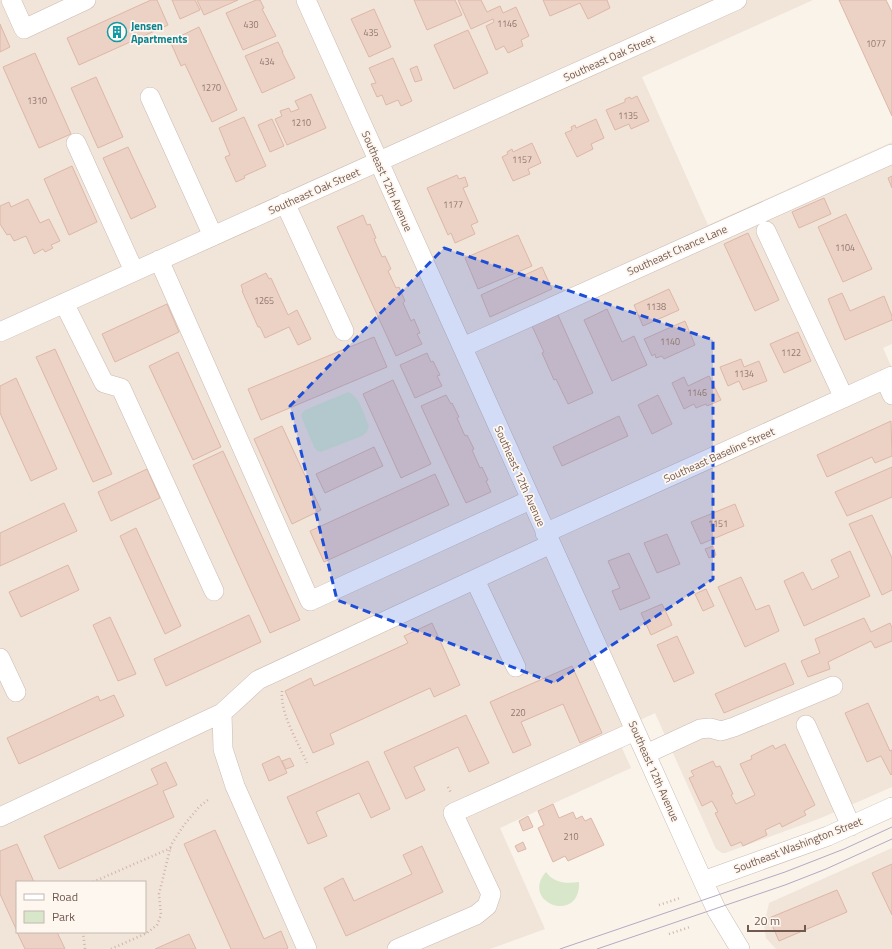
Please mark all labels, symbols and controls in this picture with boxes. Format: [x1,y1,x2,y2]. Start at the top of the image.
house number: 1146 [497,17,517,30]
place label: Jensen Apartments [131,18,187,47]
house number: 430 [243,18,259,31]
building icon: Jensen Apartments [106,21,128,43]
house number: 435 [363,26,379,39]
street label: Southeast Oak Street [561,31,657,85]
house number: 1077 [866,37,886,50]
house number: 434 [259,55,275,68]
house number: 1270 [201,81,221,94]
house number: 1310 [27,94,47,107]
house number: 1135 [618,109,638,122]
house number: 1210 [291,116,311,129]
street label: Southeast 12th Avenue [358,128,417,234]
house number: 1157 [512,153,532,166]
street label: Southeast Oak Street [266,164,362,218]
house number: 1177 [443,198,463,211]
street label: Southeast Chance Lane [624,221,730,279]
house number: 1104 [835,241,855,254]
house number: 1265 [254,294,274,307]
house number: 1138 [646,300,666,313]
house number: 1140 [660,335,680,348]
house number: 1122 [781,346,801,359]
house number: 1134 [734,367,754,380]
house number: 1146 [687,386,707,399]
street label: Southeast 12th Avenue [491,423,550,529]
street label: Southeast Baseline Street [661,423,777,487]
house number: 1151 [708,517,728,530]
house number: 220 [510,706,526,719]
street label: Southeast 12th Avenue [625,718,684,824]
street label: Southeast Washington Street [732,813,865,877]
house number: 210 [563,830,579,843]
legend [16,881,146,933]
text: Road [52,887,78,906]
text: Park [52,907,75,926]
scale bar [748,907,805,933]
text: 20 m [754,911,780,930]

